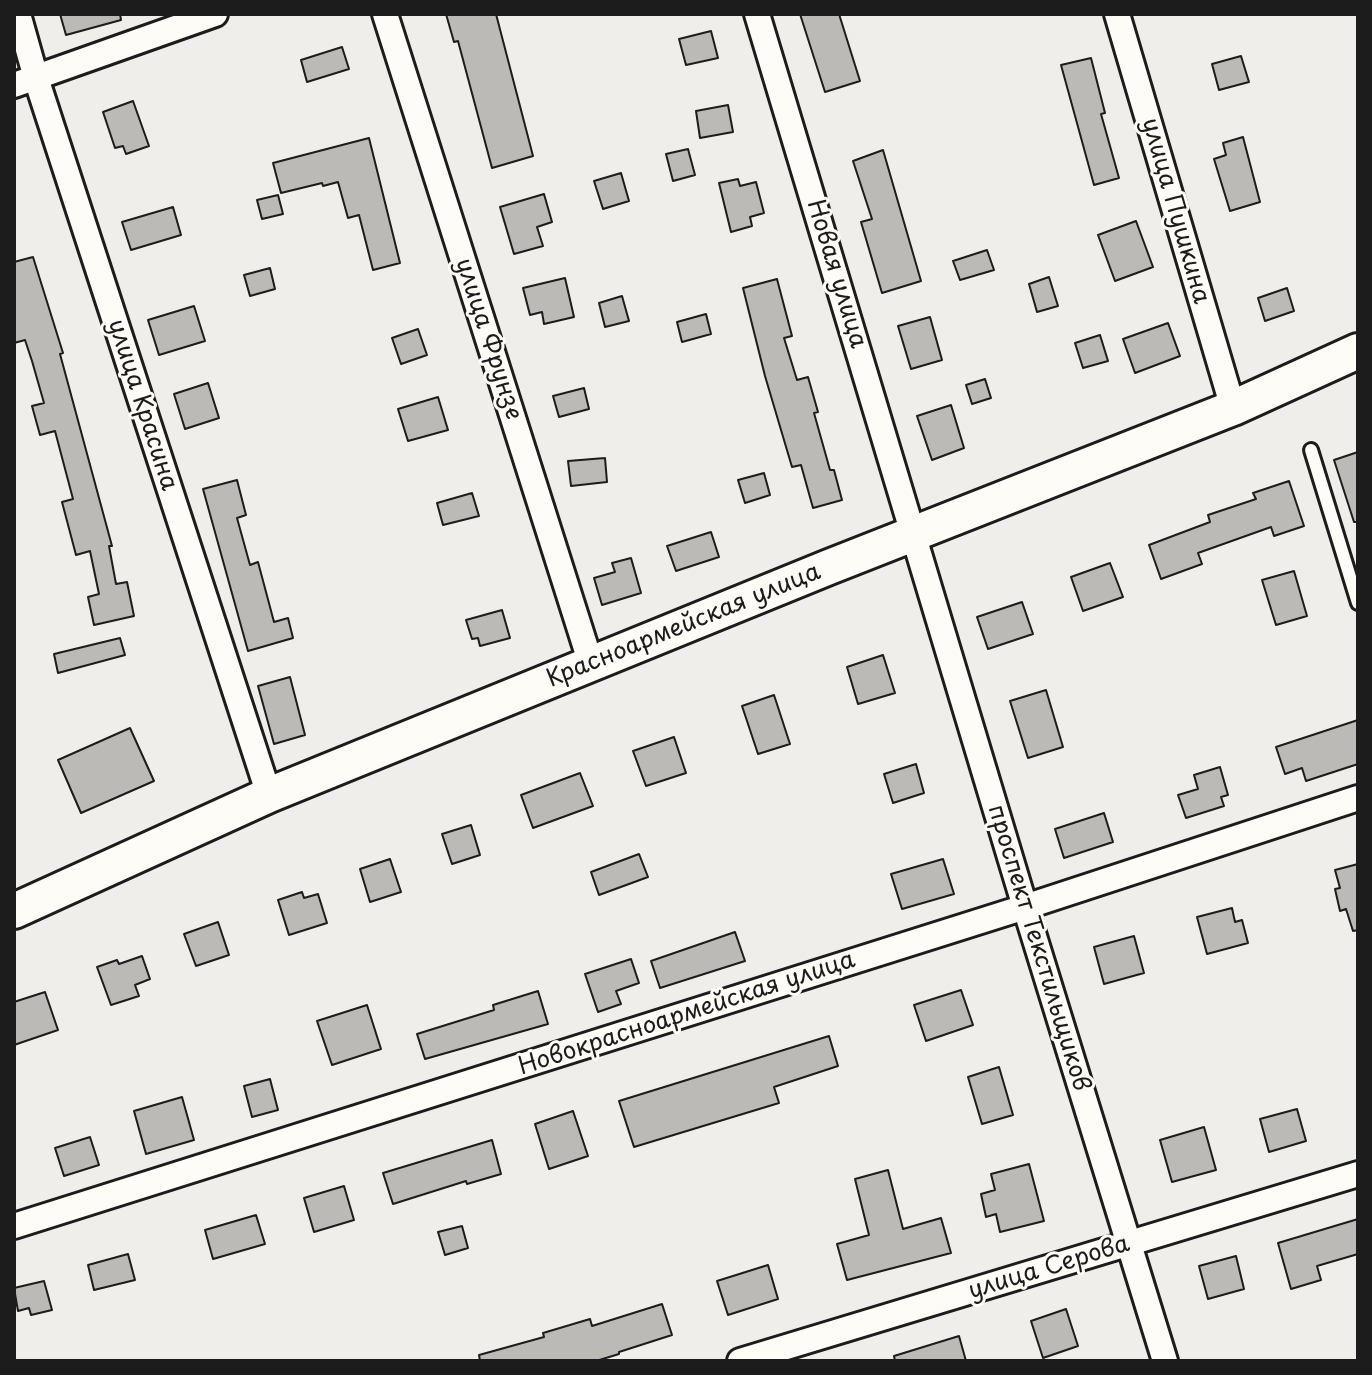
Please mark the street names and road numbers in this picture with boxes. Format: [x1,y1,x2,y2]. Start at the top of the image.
street label: улица Пушкина [1135,115,1215,307]
street label: Новая улица [800,196,872,352]
street label: улица Фрунзе [448,255,528,423]
street label: улица Красина [101,316,183,494]
street label: Красноармейская улица [543,558,825,694]
street label: проспект Текстильщиков [981,801,1095,1095]
street label: Новокрасноармейская улица [515,946,859,1082]
street label: улица Серова [965,1230,1133,1306]

